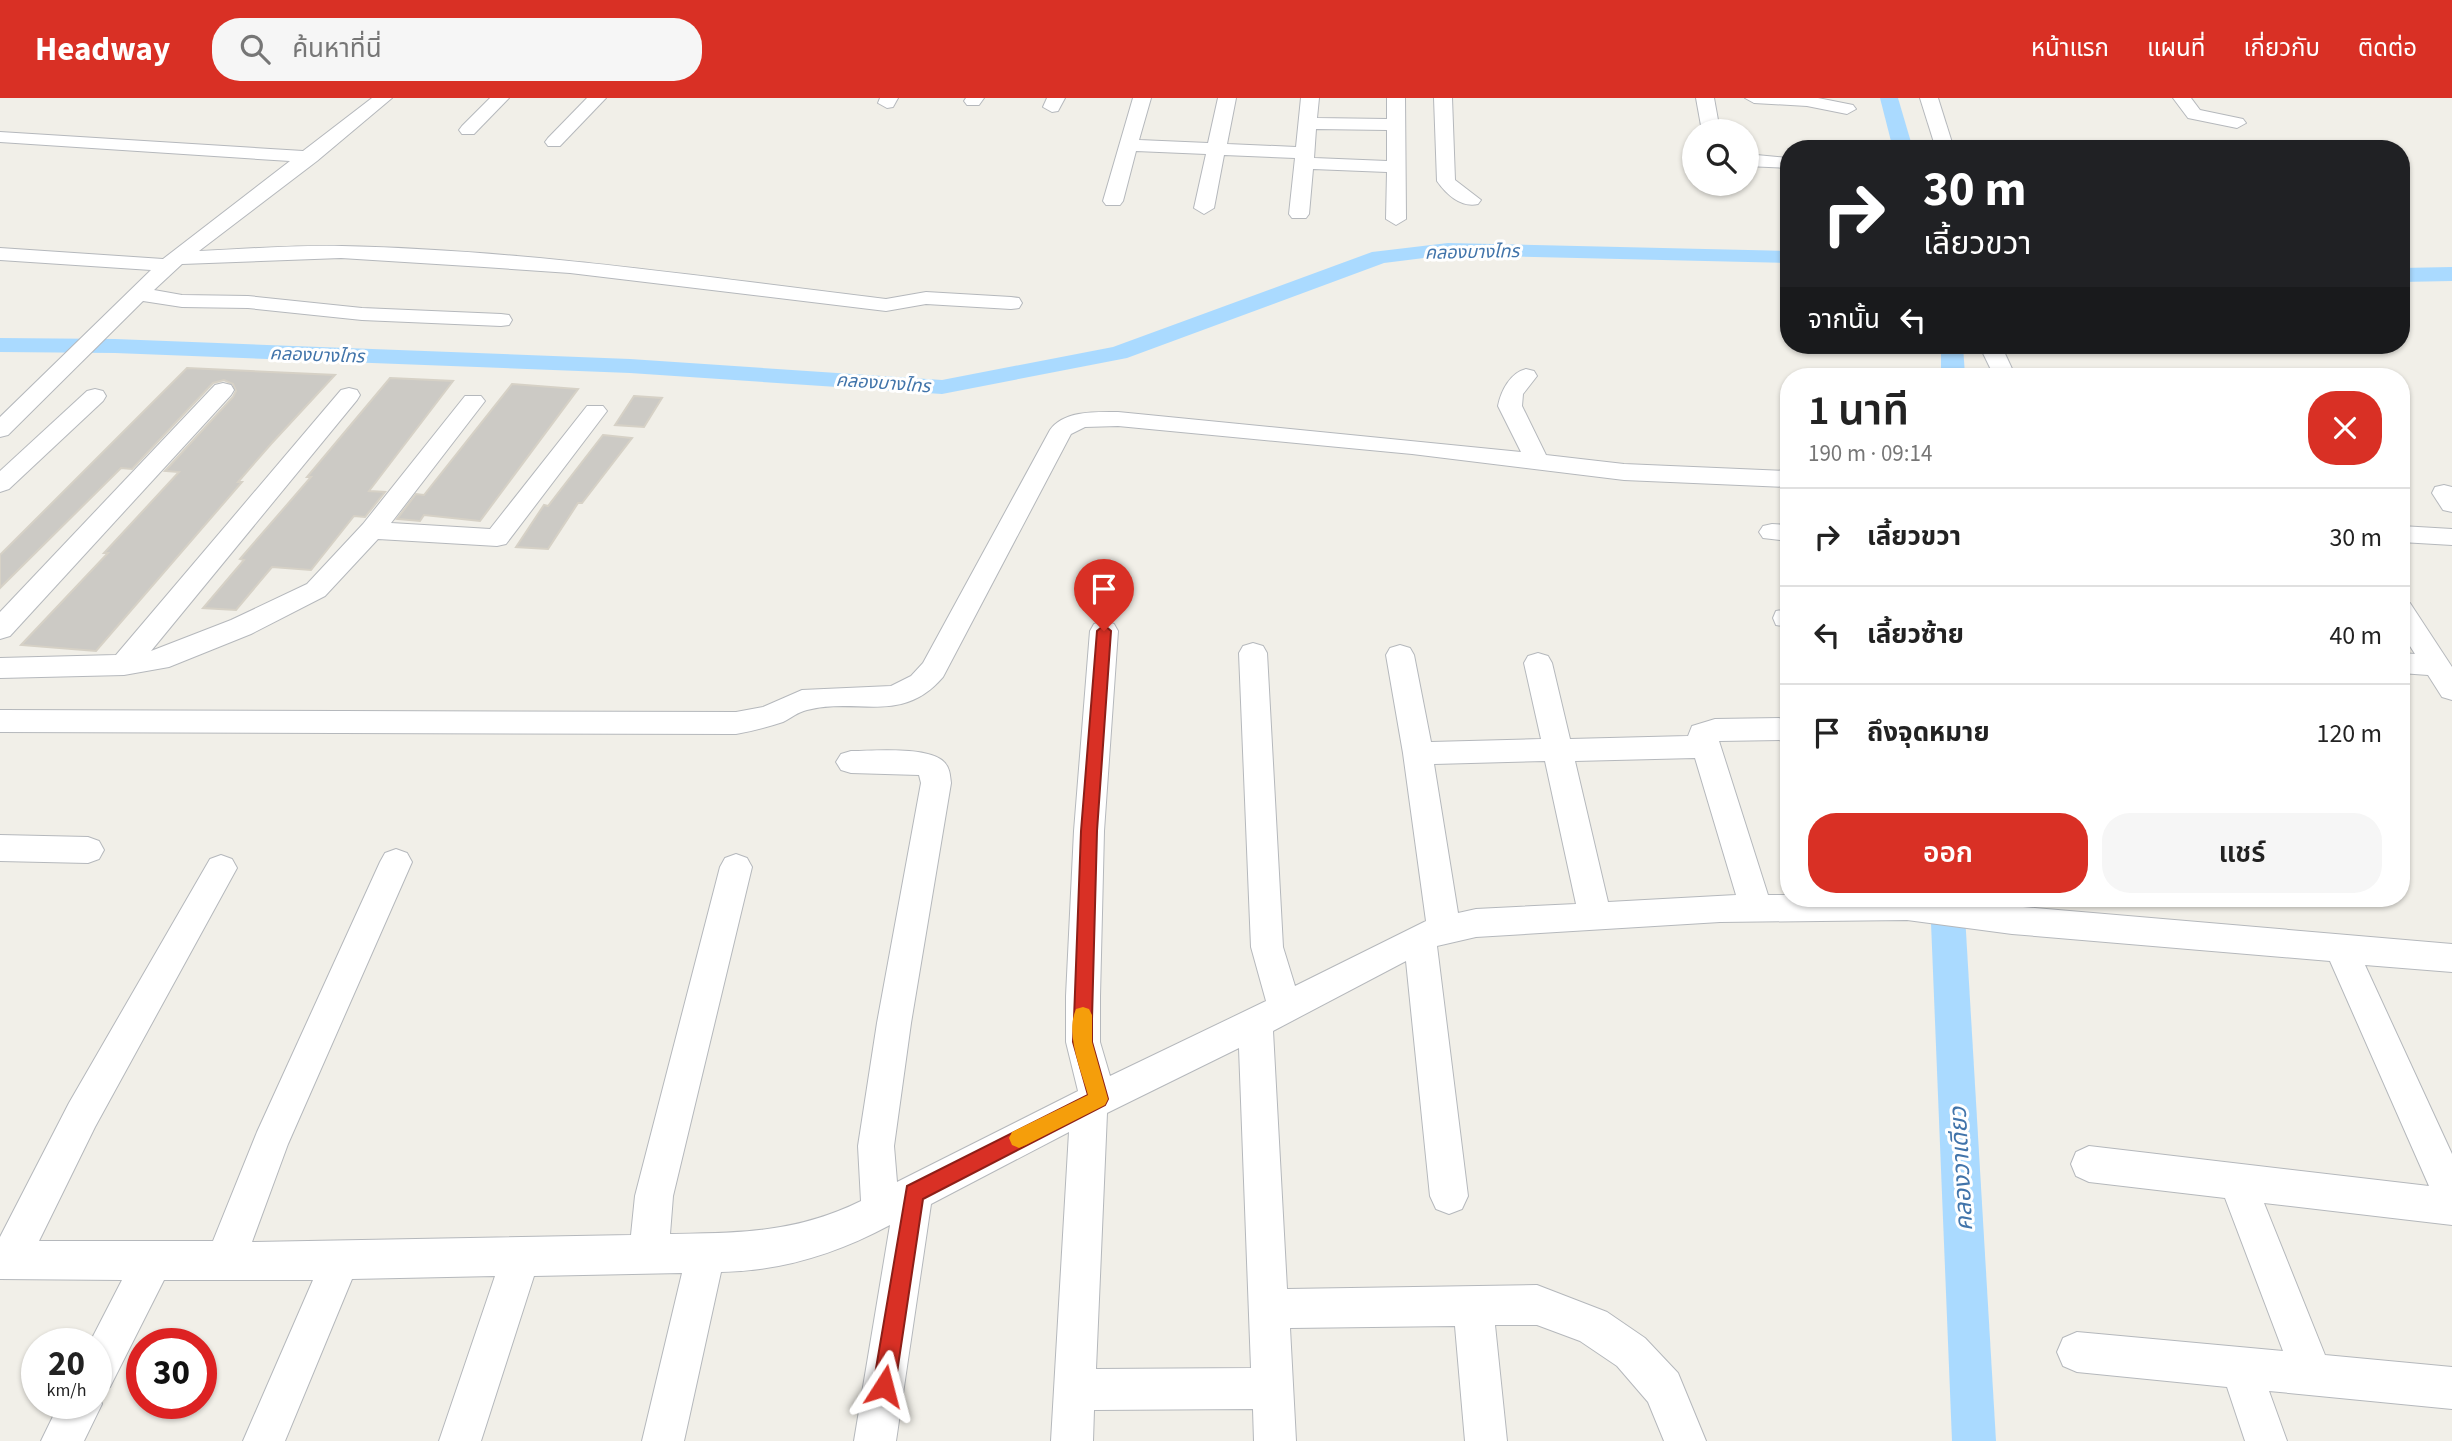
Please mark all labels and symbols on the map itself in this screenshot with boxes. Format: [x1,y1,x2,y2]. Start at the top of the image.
water label: คลองบางไทร [1425,239,1521,266]
water label: คลองบางไทร [269,341,366,370]
water label: คลองบางไทร [835,368,932,399]
pin [1074,559,1134,631]
water label: คลองวาเดียว [1941,1105,1982,1232]
speed limit sign: 30 [126,1328,217,1419]
position arrow [847,1349,921,1423]

